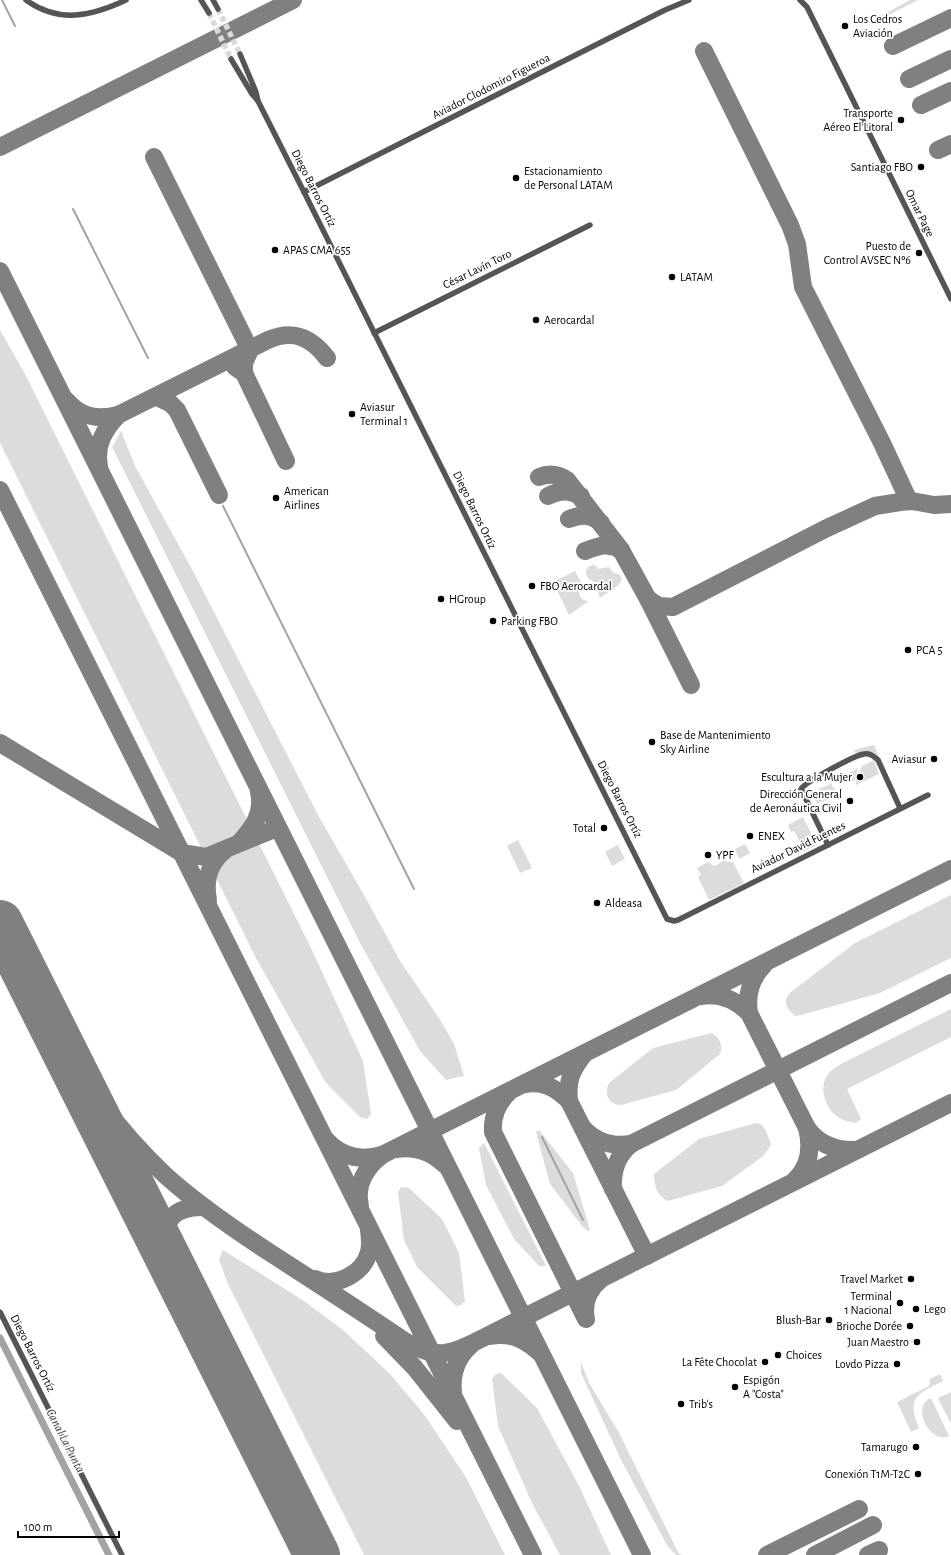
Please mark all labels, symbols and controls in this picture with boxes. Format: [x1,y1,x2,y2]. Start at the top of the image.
place label: Los Cedros Aviación [853,13,902,39]
marker: Los Cedros Aviación [840,21,850,31]
street label: Aviador Clodomiro Figueroa [430,51,552,121]
place label: Transporte Aéreo El Litoral [823,107,893,133]
marker: Transporte Aéreo El Litoral [896,115,906,125]
street label: Diego Barros Ortíz [289,147,339,229]
place label: Santiago FBO [851,161,913,173]
marker: Santiago FBO [916,162,926,172]
place label: Estacionamiento de Personal LATAM [524,165,613,191]
marker: Estacionamiento de Personal LATAM [511,173,521,183]
street label: Omar Page [903,187,937,239]
place label: Puesto de Control AVSEC Nº6 [824,240,911,266]
place label: APAS CMA 655 [283,244,350,256]
marker: APAS CMA 655 [270,245,280,255]
street label: César Lavín Toro [441,247,513,291]
marker: Puesto de Control AVSEC Nº6 [914,248,924,258]
place label: LATAM [680,271,713,283]
marker: LATAM [667,272,677,282]
place label: Aerocardal [544,314,595,326]
marker: Aerocardal [531,315,541,325]
place label: Aviasur Terminal 1 [360,401,408,427]
marker: Aviasur Terminal 1 [347,409,357,419]
street label: Diego Barros Ortíz [451,469,499,551]
place label: American Airlines [284,485,329,511]
marker: American Airlines [271,493,281,503]
place label: FBO Aerocardal [540,580,612,592]
marker: FBO Aerocardal [527,581,537,591]
place label: HGroup [449,593,486,605]
marker: HGroup [436,594,446,604]
place label: Parking FBO [501,615,558,627]
marker: Parking FBO [488,616,498,626]
place label: PCA 5 [916,644,942,656]
marker: PCA 5 [903,645,913,655]
place label: Base de Mantenimiento Sky Airline [660,729,771,756]
marker: Base de Mantenimiento Sky Airline [647,737,657,747]
place label: Aviasur [891,753,926,765]
marker: Aviasur [929,754,939,764]
street label: Diego Barros Ortíz [595,758,645,840]
place label: Escultura a la Mujer [761,771,852,784]
marker: Escultura a la Mujer [855,772,865,782]
place label: Dirección General de Aeronáutica Civil [750,788,842,814]
marker: Dirección General de Aeronáutica Civil [845,796,855,806]
street label: Aviador David Fuentes [749,819,847,875]
place label: Total [573,822,596,834]
marker: Total [599,823,609,833]
place label: ENEX [758,830,785,842]
marker: ENEX [745,831,755,841]
place label: YPF [716,849,735,861]
marker: YPF [703,850,713,860]
place label: Aldeasa [605,897,643,909]
marker: Aldeasa [592,898,602,908]
place label: Travel Market [840,1273,903,1285]
marker: Travel Market [906,1274,916,1284]
place label: Terminal 1 Nacional [844,1290,892,1316]
marker: Terminal 1 Nacional [895,1298,905,1308]
place label: Lego [924,1303,946,1315]
marker: Lego [911,1304,921,1314]
street label: Diego Barros Ortíz [8,1312,58,1394]
place label: Blush-Bar [776,1314,821,1326]
marker: Blush-Bar [824,1315,834,1325]
place label: Brioche Dorée [836,1320,902,1332]
marker: Brioche Dorée [905,1321,915,1331]
place label: Juan Maestro [847,1336,909,1348]
marker: Juan Maestro [912,1337,922,1347]
place label: Choices [786,1349,822,1361]
marker: Choices [773,1350,783,1360]
place label: La Fête Chocolat [682,1356,757,1368]
marker: La Fête Chocolat [760,1357,770,1367]
place label: Lovdo Pizza [835,1358,889,1370]
marker: Lovdo Pizza [892,1359,902,1369]
place label: Espigón A "Costa" [743,1374,784,1400]
marker: Espigón A "Costa" [730,1382,740,1392]
place label: Trib's [689,1398,713,1410]
marker: Trib's [676,1399,686,1409]
water label: Canal La Punta [43,1407,87,1475]
place label: Tamarugo [861,1441,908,1453]
marker: Tamarugo [911,1442,921,1452]
place label: Conexión T1M-T2C [825,1468,910,1480]
marker: Conexión T1M-T2C [913,1469,923,1479]
scale bar [18,1513,119,1539]
text: 100 m [24,1521,52,1533]

